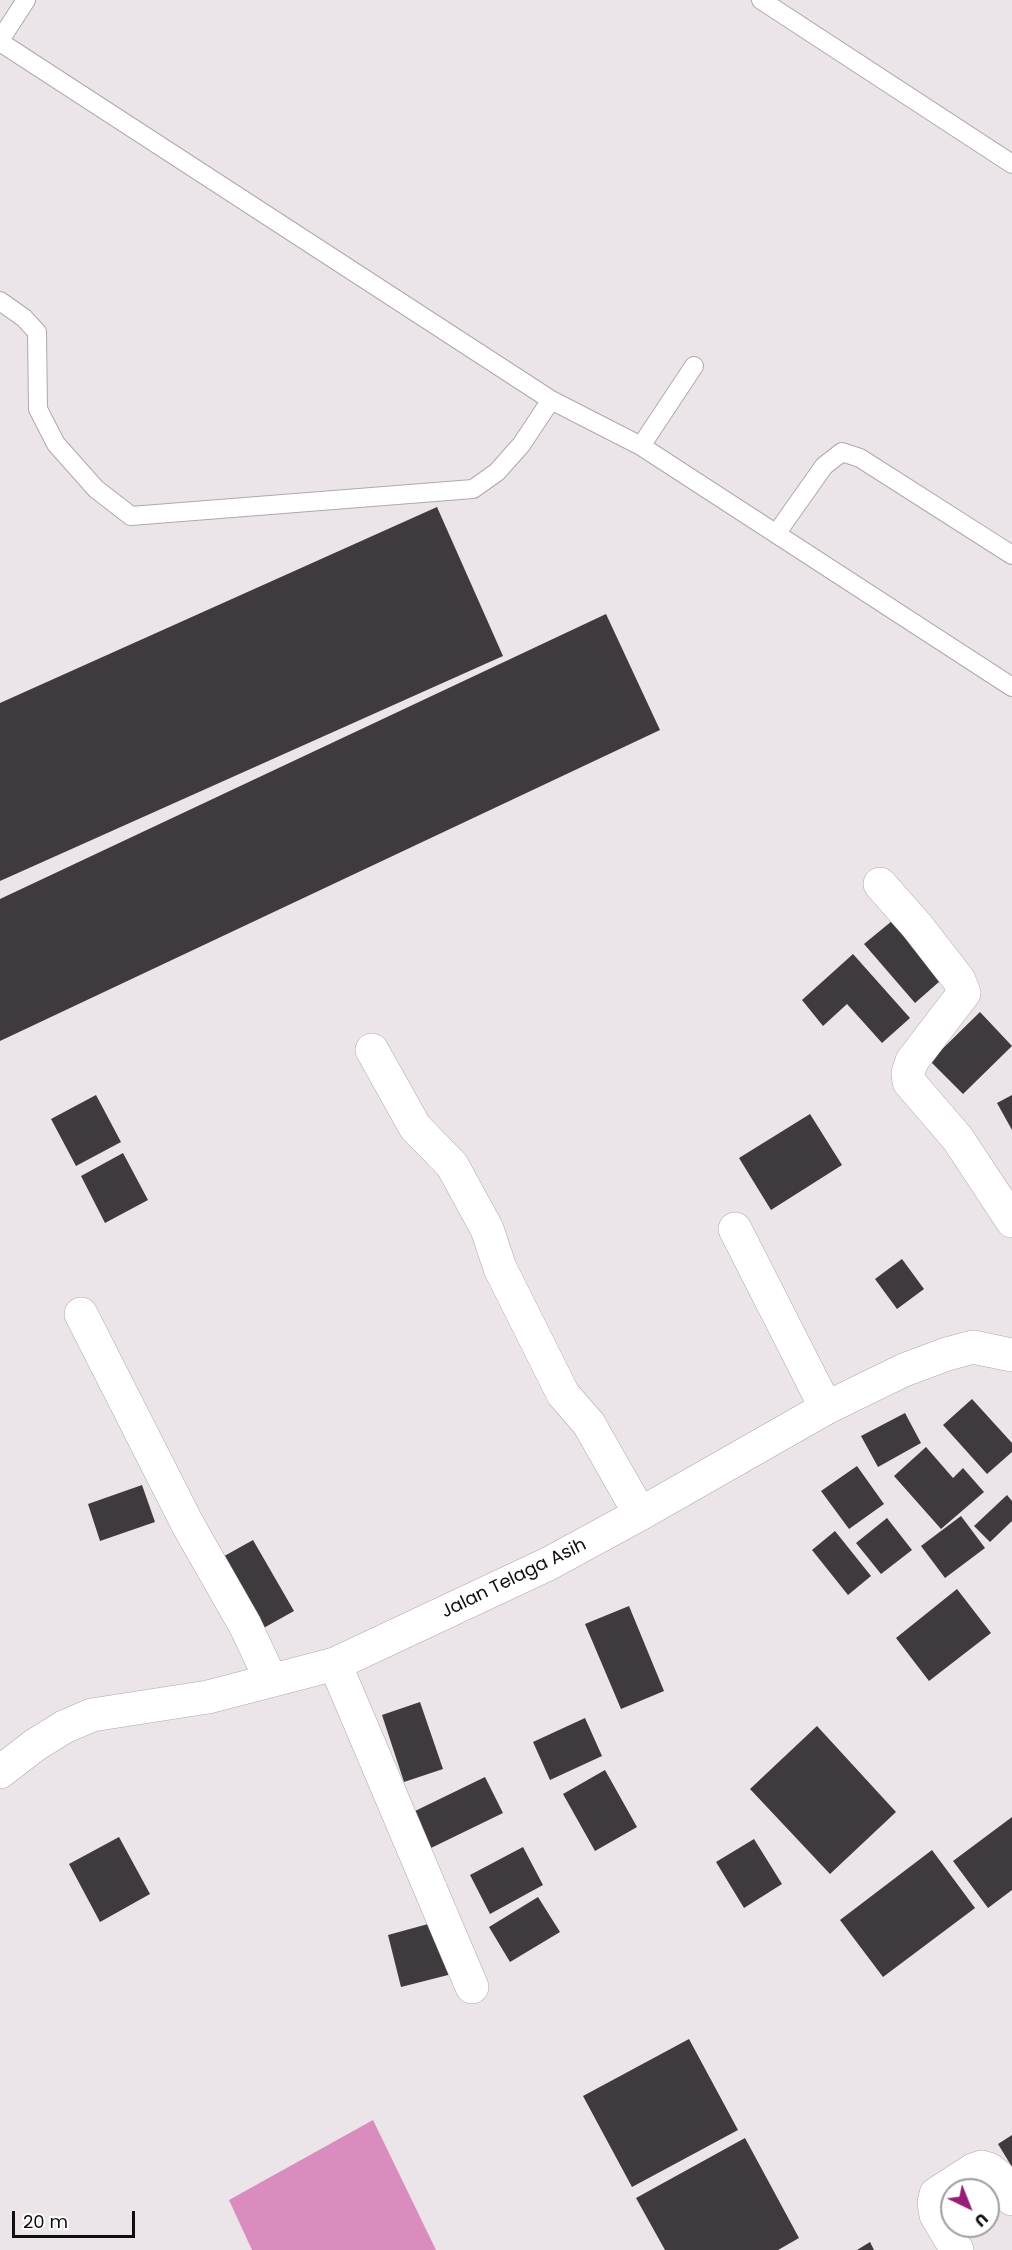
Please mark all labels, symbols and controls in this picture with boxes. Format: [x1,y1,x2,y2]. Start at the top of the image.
street label: Jalan Telaga Asih [438,1534,590,1624]
north arrow [940,2178,1000,2238]
scale bar [15,2199,138,2237]
text: U [969,2208,993,2232]
text: 20 m [23,2209,68,2234]

